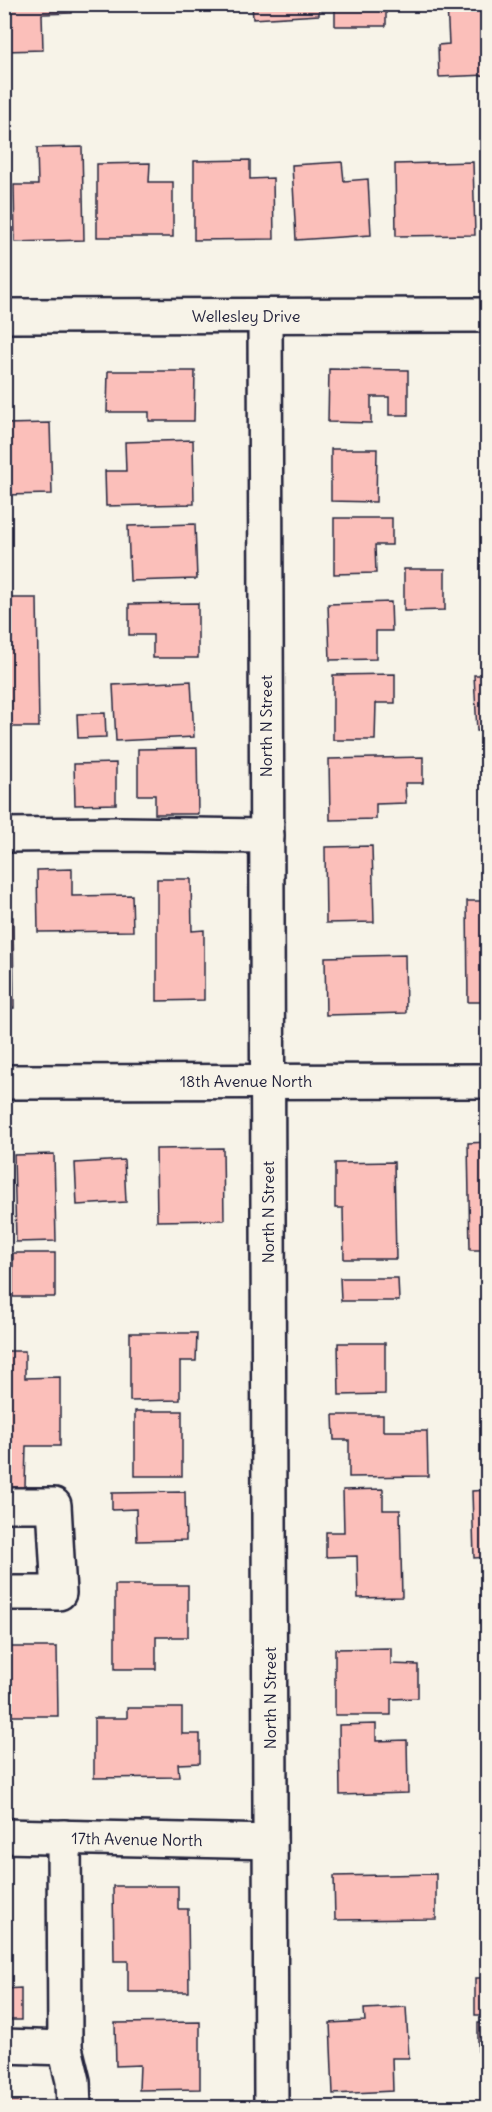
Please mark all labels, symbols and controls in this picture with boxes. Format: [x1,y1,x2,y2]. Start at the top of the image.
street label: Wellesley Drive [192,306,300,326]
street label: North N Street [256,674,276,777]
street label: 18th Avenue North [180,1071,312,1091]
street label: North N Street [258,1160,278,1263]
street label: North N Street [260,1646,280,1749]
street label: 17th Avenue North [71,1828,203,1850]

